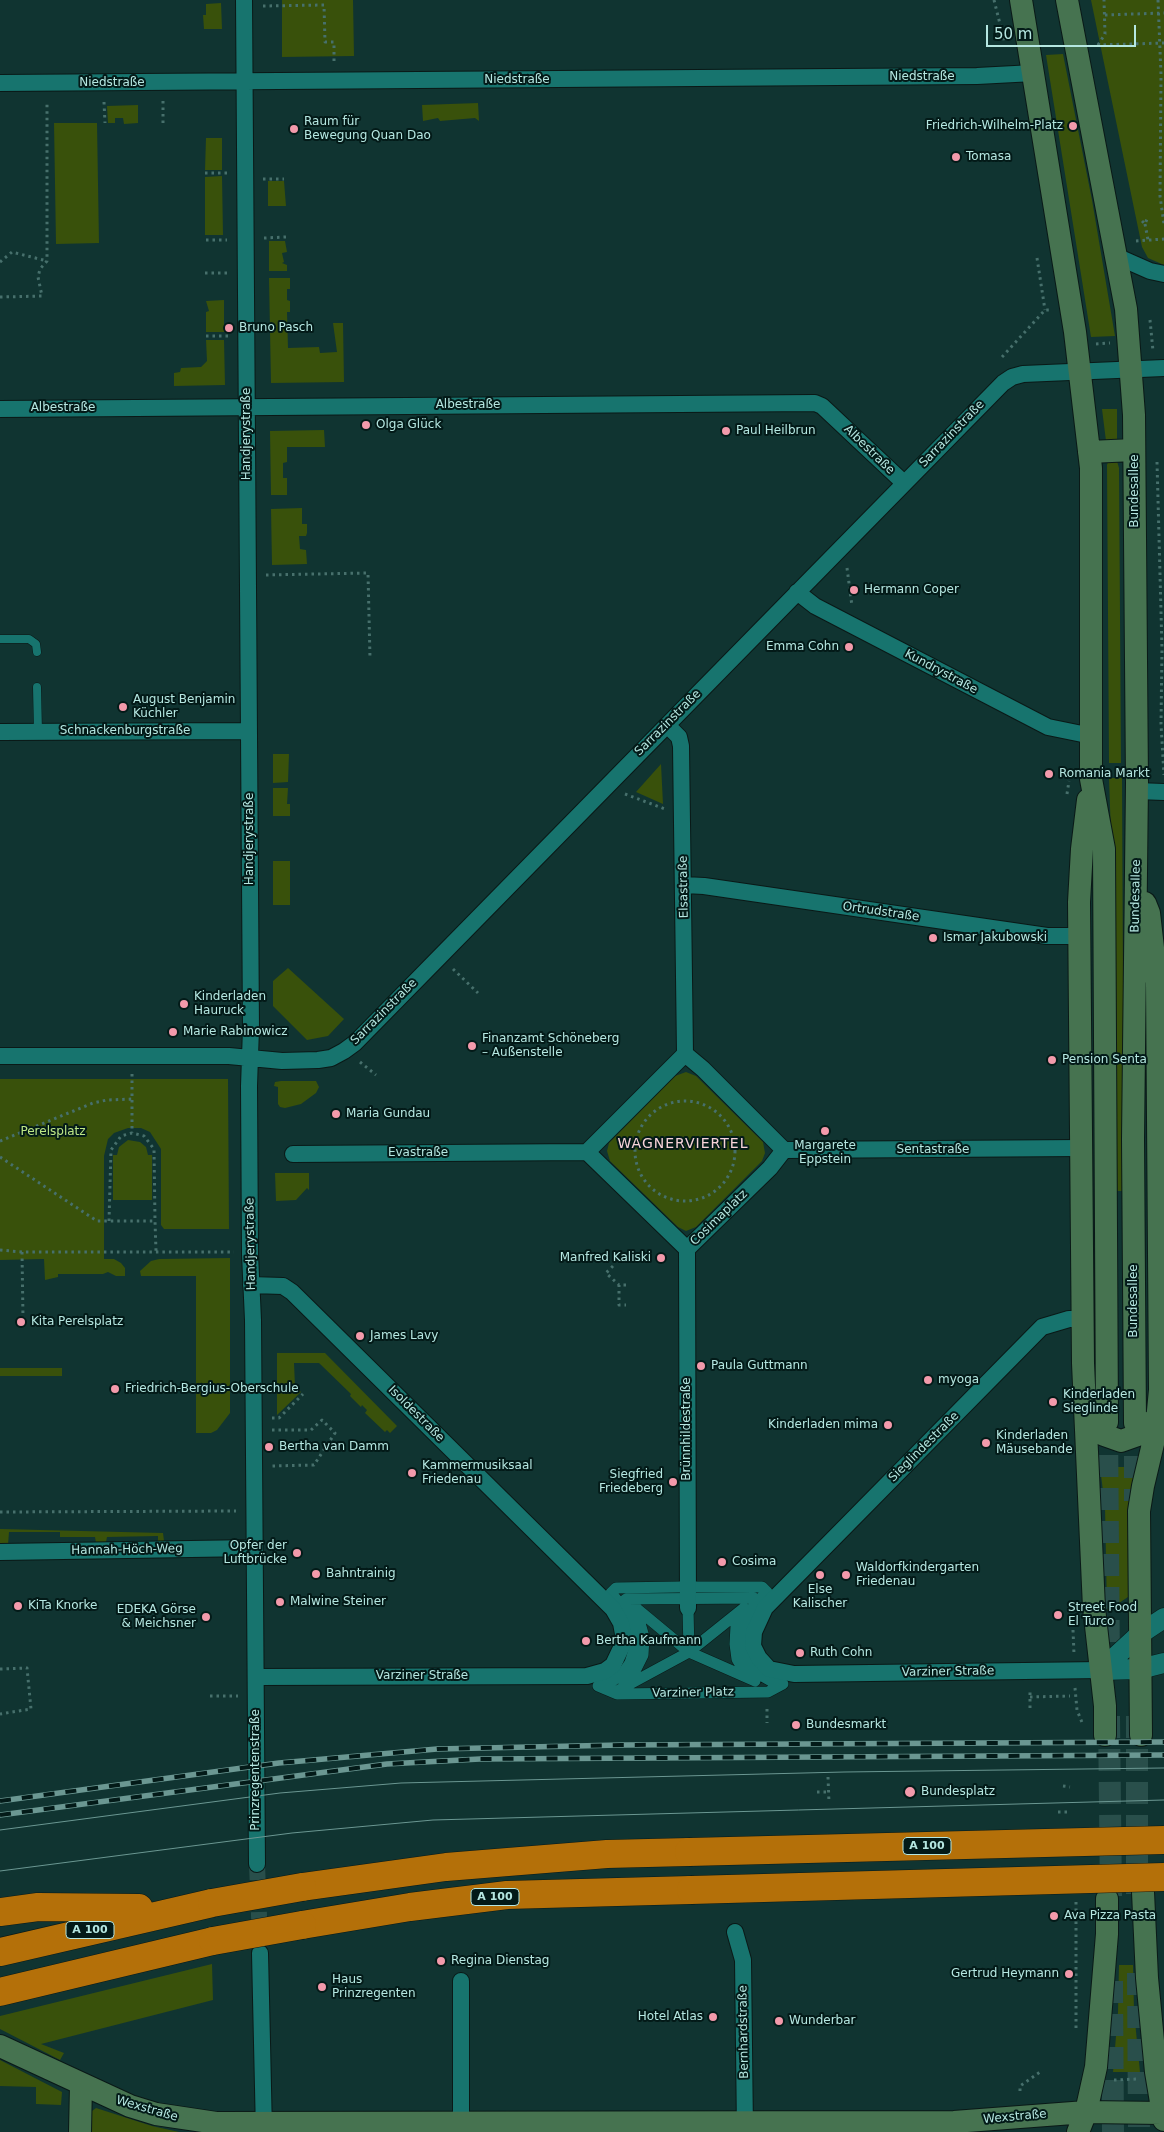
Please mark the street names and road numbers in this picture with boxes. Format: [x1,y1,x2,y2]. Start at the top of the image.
street label: Niedstraße [889,70,955,84]
street label: Niedstraße [484,73,550,87]
street label: Niedstraße [79,76,145,90]
street label: Handjerystraße [240,388,254,480]
street label: Albestraße [436,398,500,412]
street label: Sarrazinstraße [916,398,988,470]
street label: Albestraße [31,401,95,415]
street label: Albestraße [841,422,897,478]
street label: Bundesallee [1128,454,1142,528]
street label: Kundrystraße [902,647,980,697]
street label: Sarrazinstraße [632,687,704,759]
street label: Schnackenburgstraße [60,724,190,738]
street label: Handjerystraße [243,793,257,885]
street label: Elsastraße [676,856,692,918]
street label: Bundesallee [1128,859,1144,933]
street label: Ortrudstraße [842,899,920,925]
street label: Sarrazinstraße [348,976,420,1048]
street label: Sentastraße [897,1143,969,1157]
street label: Evastraße [388,1146,448,1160]
street label: Cosimaplatz [688,1187,750,1249]
street label: Handjerystraße [243,1198,259,1290]
street label: Bundesallee [1127,1264,1141,1338]
street label: Brünnhildestraße [680,1377,694,1481]
street label: Isoldestraße [385,1383,447,1445]
street label: Sieglindestraße [886,1409,962,1485]
street label: Hannah-Höch-Weg [71,1542,183,1558]
street label: Varziner Straße [902,1664,994,1680]
street label: Varziner Straße [376,1669,468,1683]
street label: Varziner Platz [652,1685,734,1701]
street label: Prinzregentenstraße [249,1709,263,1831]
road number: A 100 [903,1838,951,1854]
road number: A 100 [471,1888,519,1905]
road number: A 100 [66,1922,114,1938]
street label: Bernhardstraße [736,1985,752,2079]
street label: Wexstraße [114,2093,180,2125]
street label: Wexstraße [983,2107,1047,2127]

